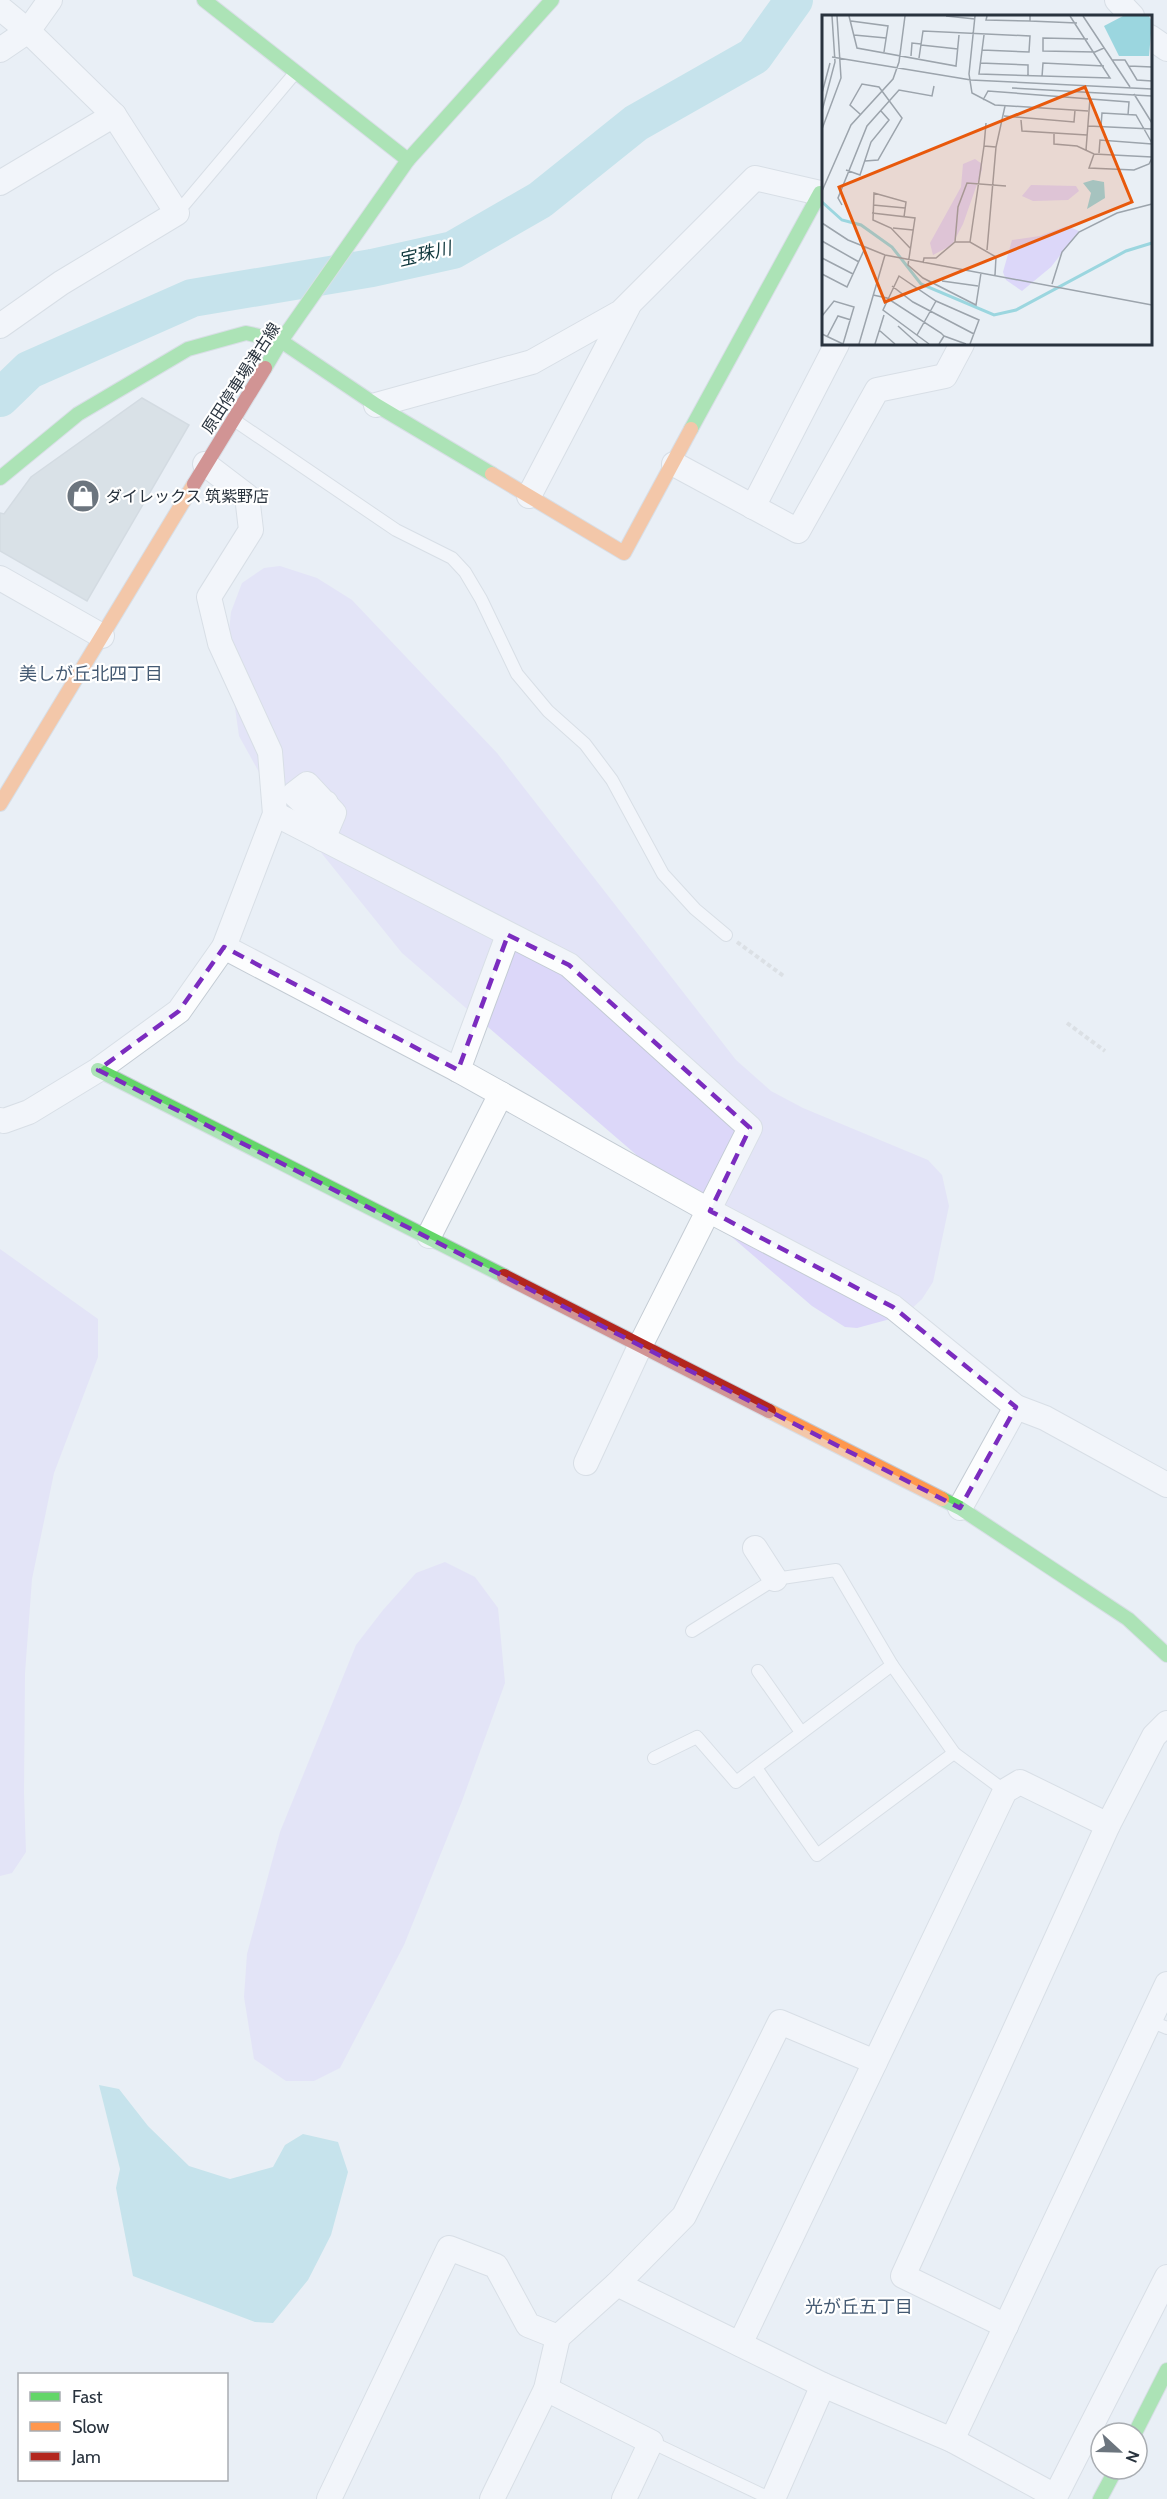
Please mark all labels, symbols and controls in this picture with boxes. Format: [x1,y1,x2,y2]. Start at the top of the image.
inset map [822,15,1152,345]
water label: 宝珠川 [396,237,456,271]
street label: 原田停車場津古線 [198,319,284,437]
shop icon: ダイレックス 筑紫野店 [65,478,101,514]
place label: ダイレックス 筑紫野店 [106,487,269,506]
district label: 美しが丘北四丁目 [19,663,163,685]
district label: 光が丘五丁目 [805,2296,913,2318]
legend [18,2373,228,2481]
text: Fast [72,2386,103,2408]
text: Slow [72,2416,109,2438]
north arrow [1089,2421,1149,2481]
text: Jam [71,2446,101,2468]
text: N [1122,2448,1143,2465]

